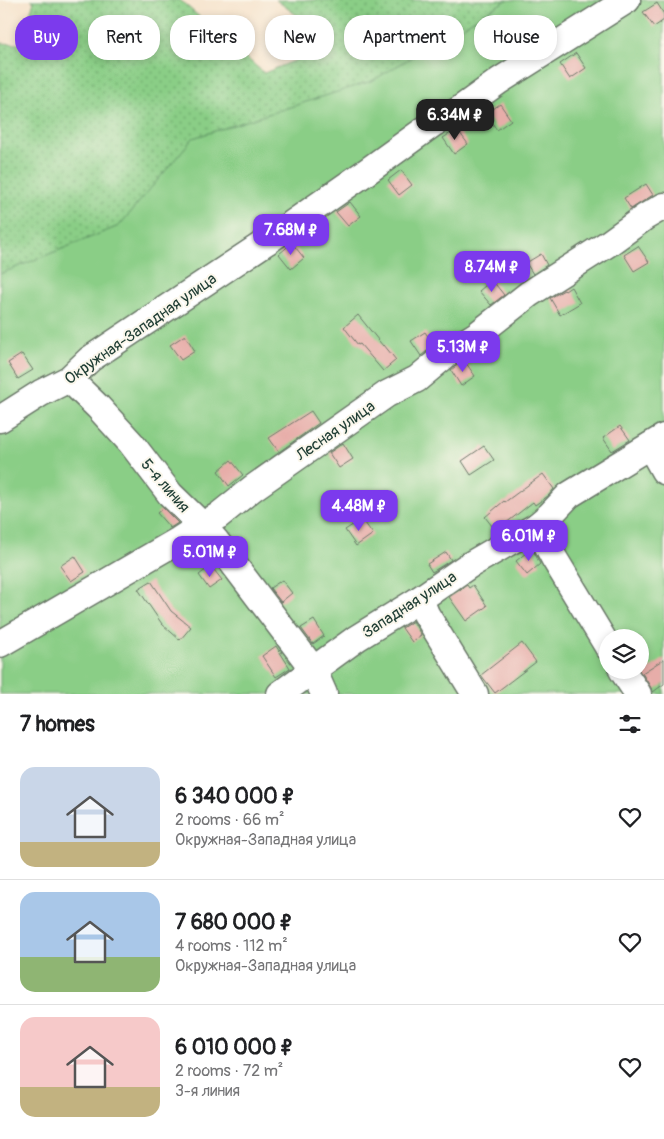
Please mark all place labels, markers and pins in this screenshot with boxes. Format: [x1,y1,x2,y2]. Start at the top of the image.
pin: 6.34M ₽ [409,98,501,141]
pin: 7.68M ₽ [245,214,337,256]
pin: 8.74M ₽ [446,250,538,293]
pin: 5.13M ₽ [417,330,509,373]
pin: 4.48M ₽ [313,490,405,532]
pin: 6.01M ₽ [483,520,575,562]
pin: 5.01M ₽ [164,536,256,578]

